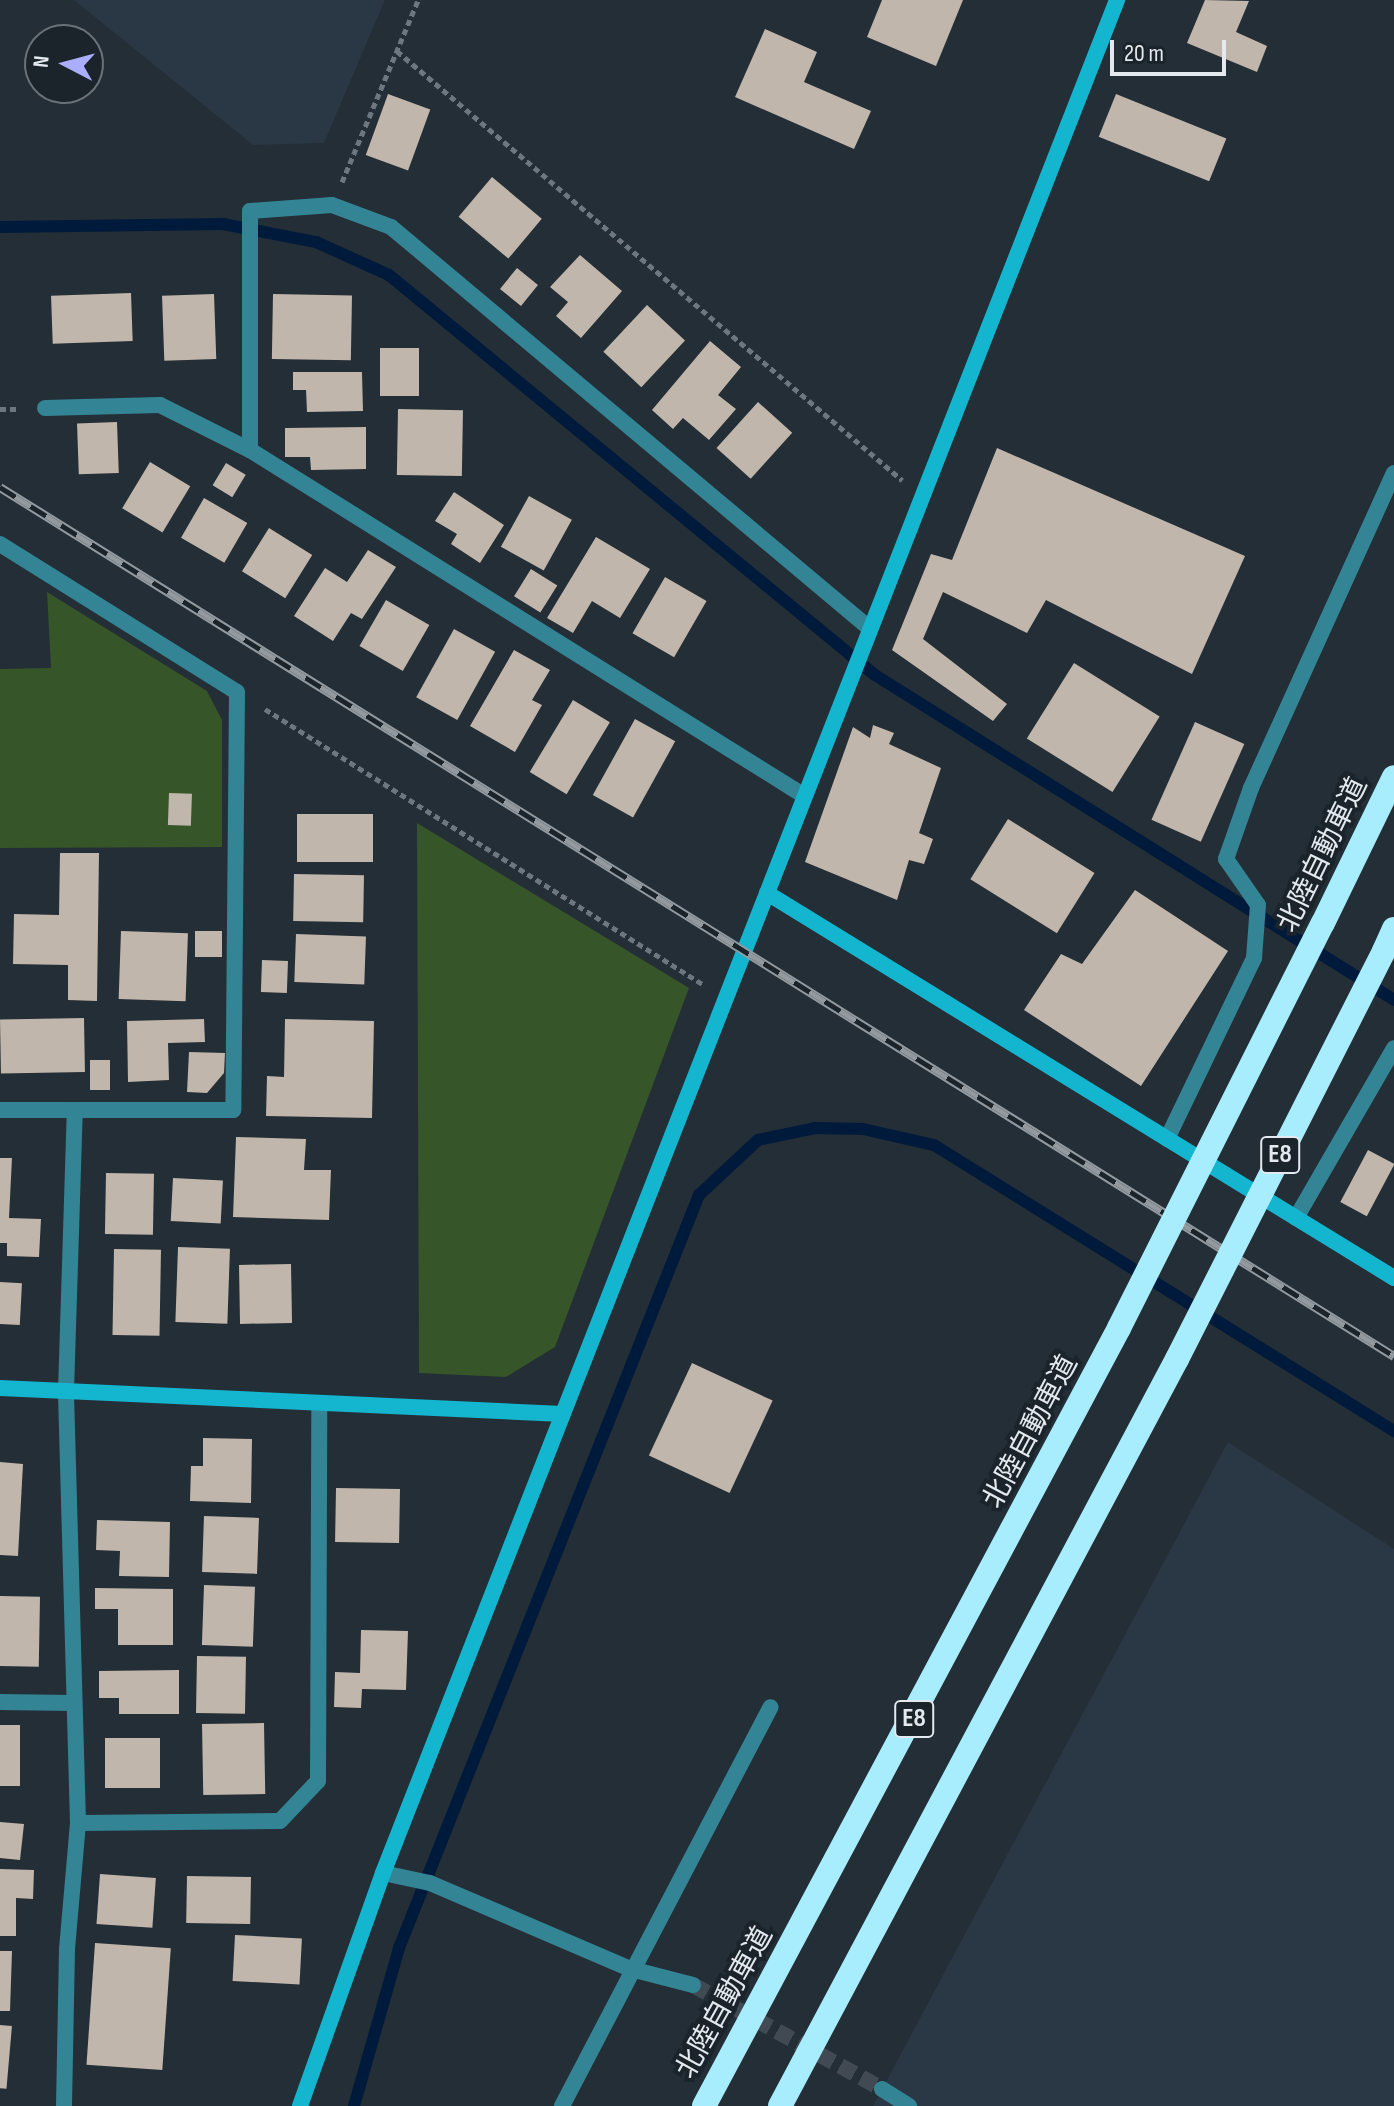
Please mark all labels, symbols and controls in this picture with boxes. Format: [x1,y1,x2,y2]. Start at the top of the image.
north arrow [24,24,104,104]
scale bar [1114,24,1230,74]
text: 20 m [1124,39,1164,68]
text: N [28,54,56,69]
street label: 北陸自動車道 [1271,772,1375,938]
road number: E8 [1260,1133,1300,1177]
street label: 北陸自動車道 [977,1350,1085,1514]
road number: E8 [894,1697,934,1741]
street label: 北陸自動車道 [670,1921,780,2085]

